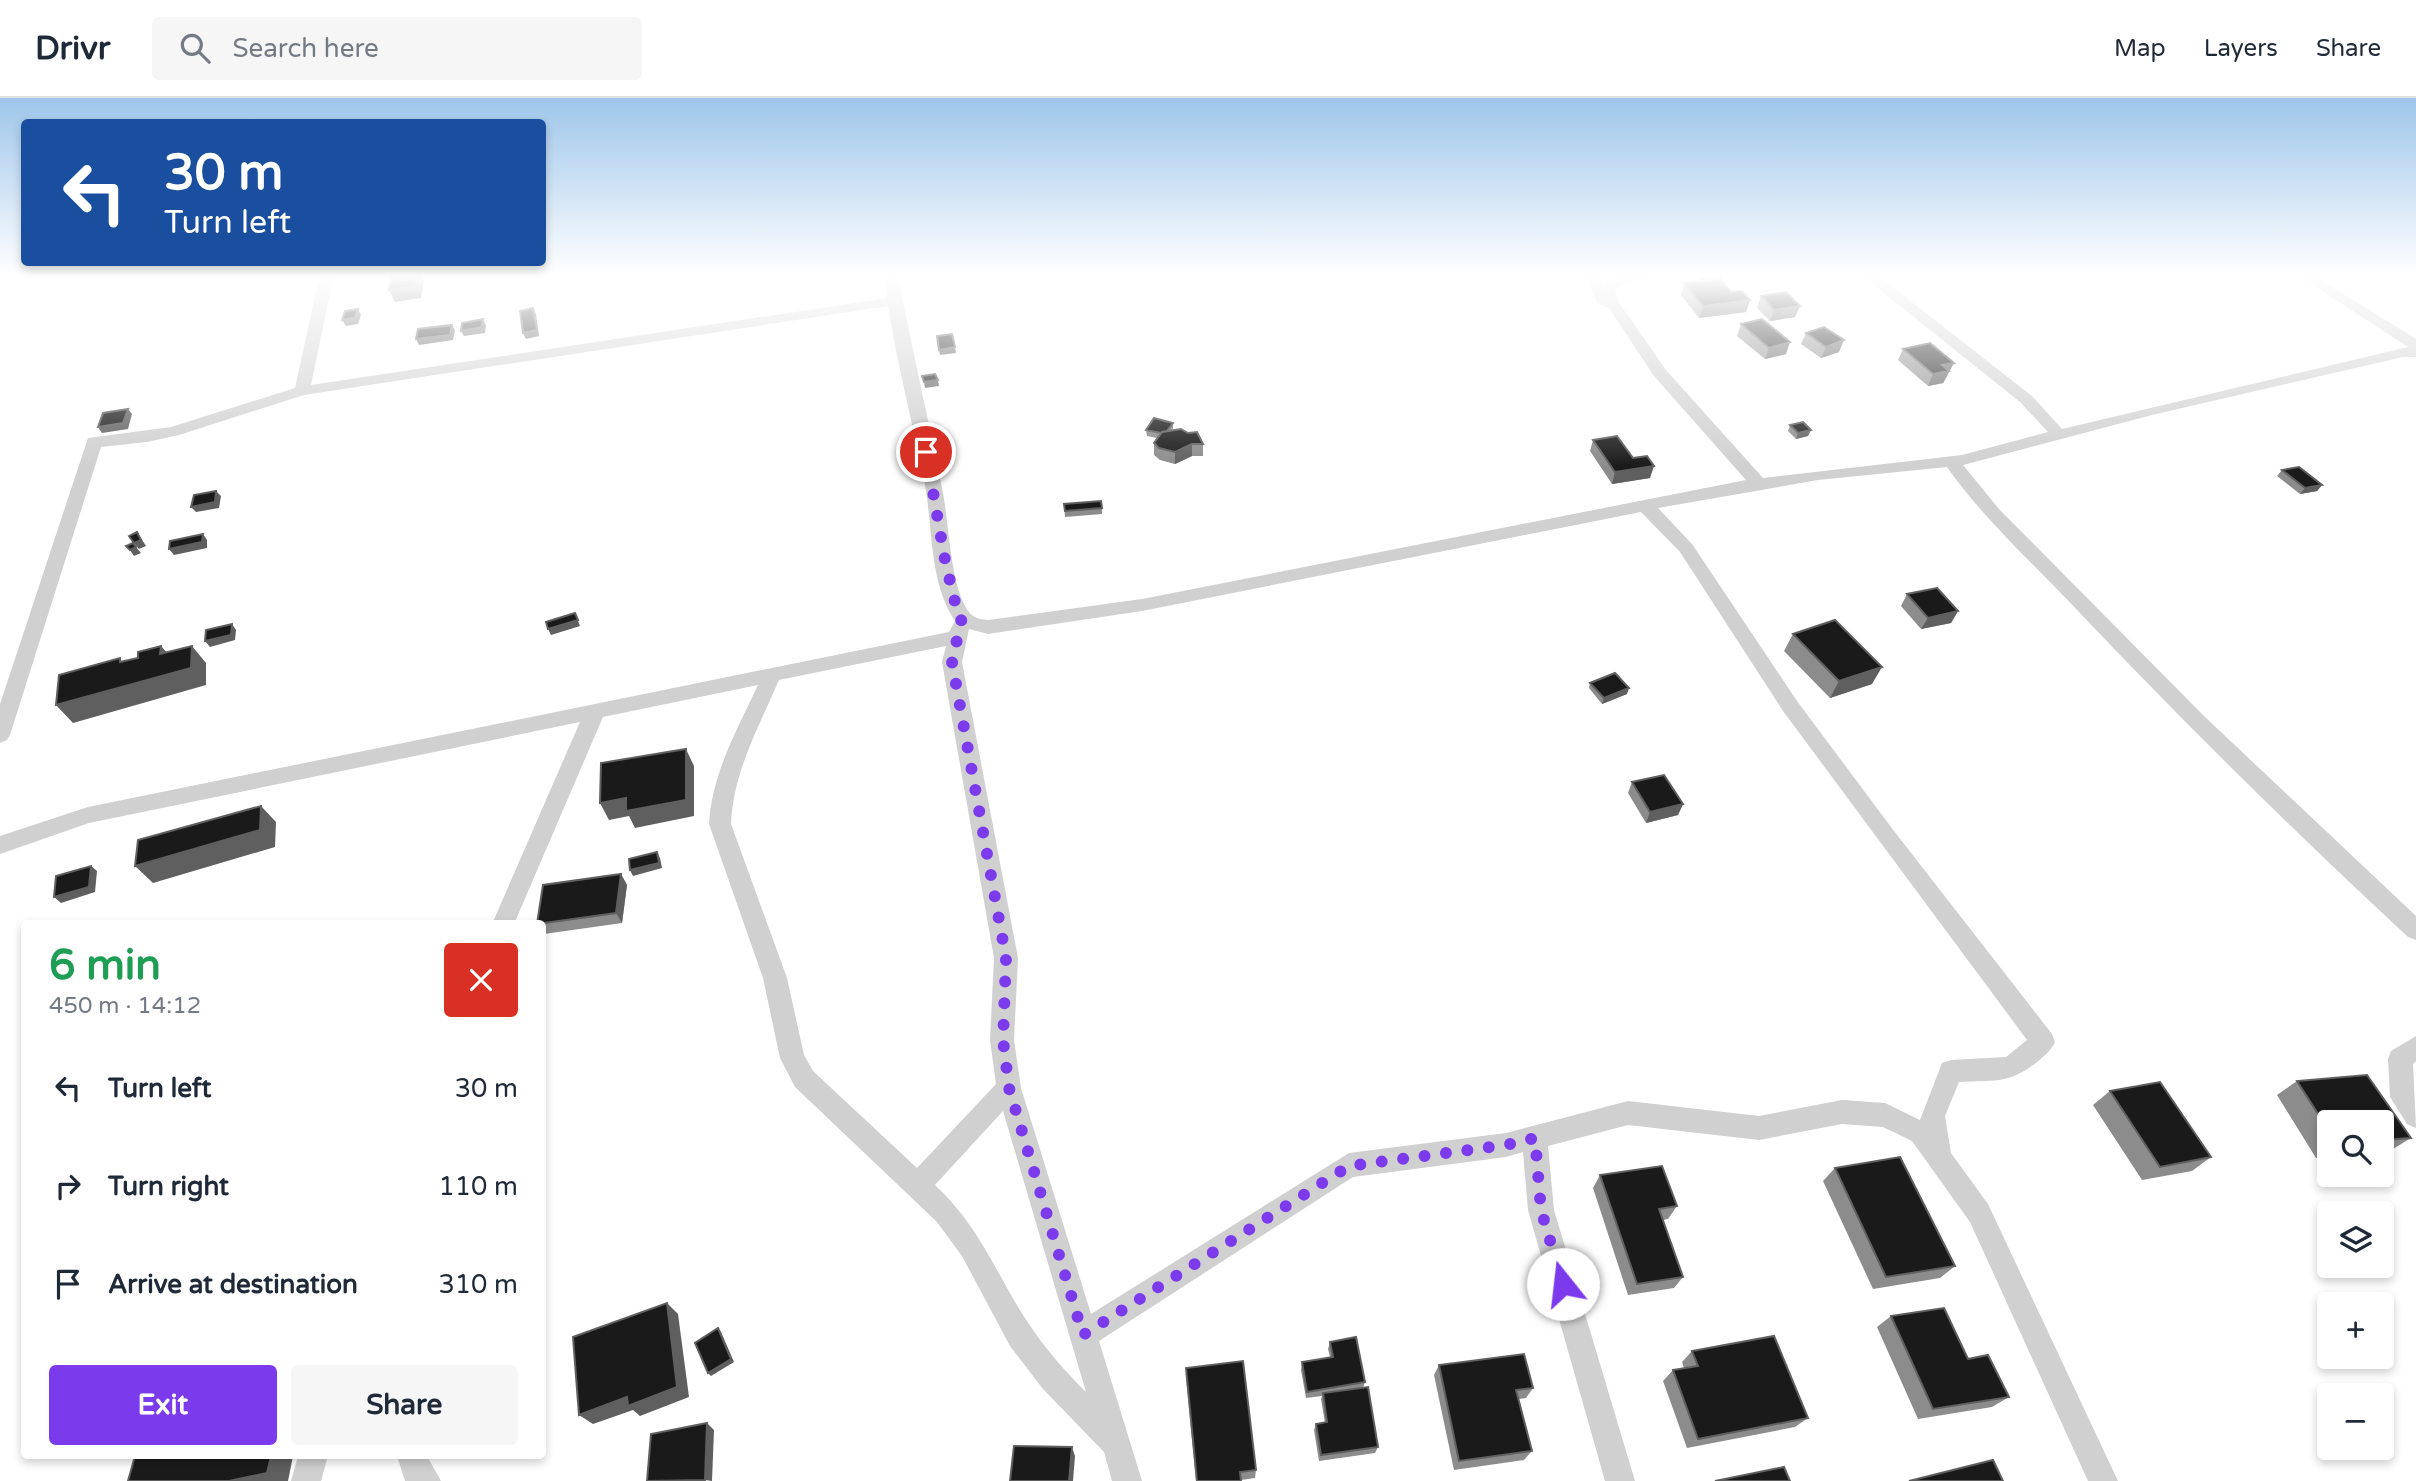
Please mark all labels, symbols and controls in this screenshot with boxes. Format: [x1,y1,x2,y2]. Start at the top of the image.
search box [152,17,642,80]
text: Drivr [35,29,110,68]
icon: search [176,29,214,67]
text: Search here [232,33,379,64]
text: Map [2114,34,2166,63]
text: Layers [2204,34,2278,63]
text: Share [2316,34,2381,63]
text: 30 m [164,144,283,203]
icon: left [49,147,140,238]
text: Turn left [164,204,291,242]
pin [896,422,956,482]
icon: arrive [907,433,945,471]
text: 6 min [49,940,161,991]
button: close [444,943,518,1017]
text: 450 m · 14:12 [49,992,201,1020]
icon: left [49,1069,87,1107]
text: Turn left [108,1073,211,1104]
text: 30 m [455,1073,518,1104]
map controls [2317,1110,2394,1460]
button: search [2317,1110,2394,1187]
icon: right [49,1167,87,1205]
text: Turn right [108,1171,229,1202]
text: 110 m [438,1171,518,1202]
button: layers [2317,1201,2394,1278]
position arrow [1526,1247,1600,1321]
icon: arrive [49,1265,87,1303]
text: Arrive at destination [108,1269,358,1300]
text: 310 m [438,1269,518,1300]
button: + [2317,1292,2394,1369]
button: Exit [49,1365,277,1445]
button: Share [291,1365,518,1445]
button: − [2317,1383,2394,1460]

